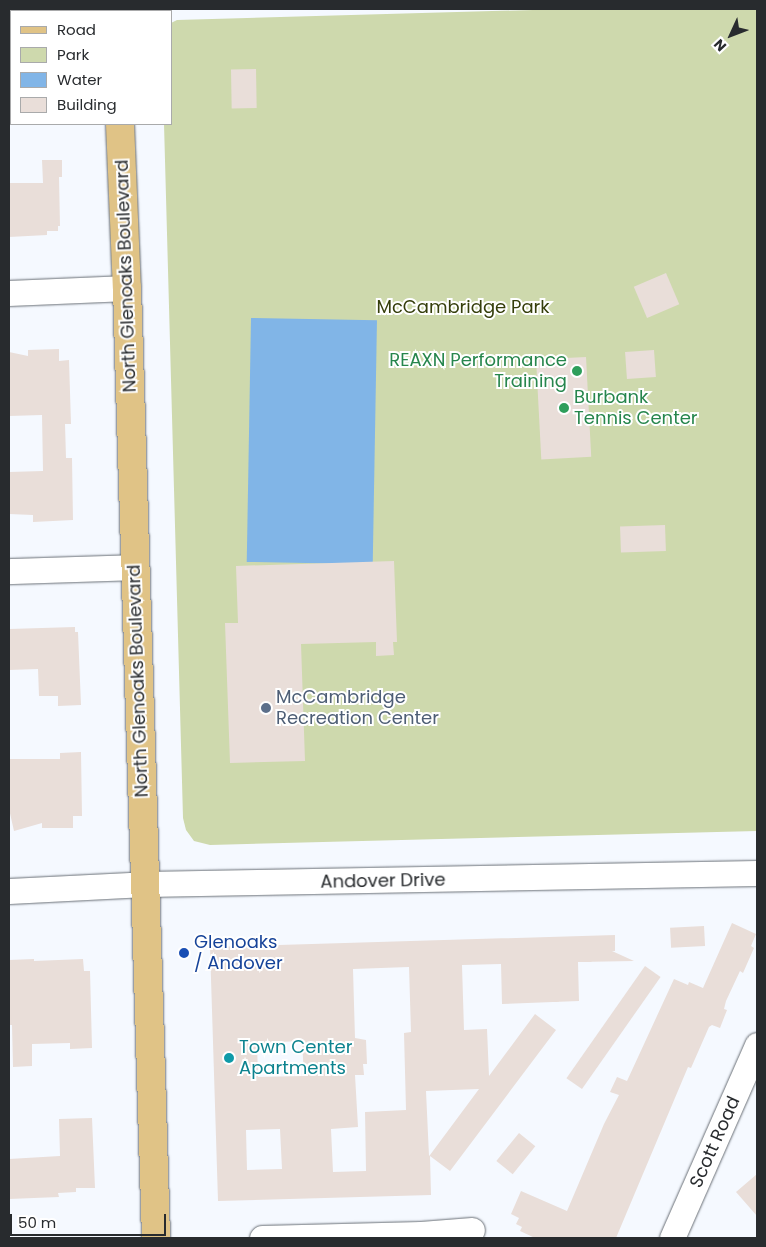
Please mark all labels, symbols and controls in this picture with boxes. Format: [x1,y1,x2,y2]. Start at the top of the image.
legend [10,10,172,125]
north arrow [706,10,756,60]
text: Road [57,19,96,40]
text: N [709,35,731,56]
text: Park [57,44,89,65]
text: Water [57,69,102,90]
text: Building [57,94,117,115]
street label: North Glenoaks Boulevard [111,159,141,393]
park label: McCambridge Park [376,296,550,318]
place label: REAXN Performance Training [389,350,567,392]
marker: REAXN Performance Training [571,365,583,377]
place label: Burbank Tennis Center [574,387,698,429]
marker: Burbank Tennis Center [558,402,570,414]
street label: North Glenoaks Boulevard [123,564,153,798]
place label: McCambridge Recreation Center [276,687,439,730]
marker: McCambridge Recreation Center [260,702,272,714]
street label: Andover Drive [320,869,446,893]
place label: Glenoaks / Andover [194,932,283,974]
marker: Glenoaks / Andover [178,947,190,959]
place label: Town Center Apartments [239,1037,352,1080]
marker: Town Center Apartments [223,1052,235,1064]
street label: Scott Road [685,1093,745,1191]
scale bar [12,1204,169,1236]
text: 50 m [18,1212,56,1233]

